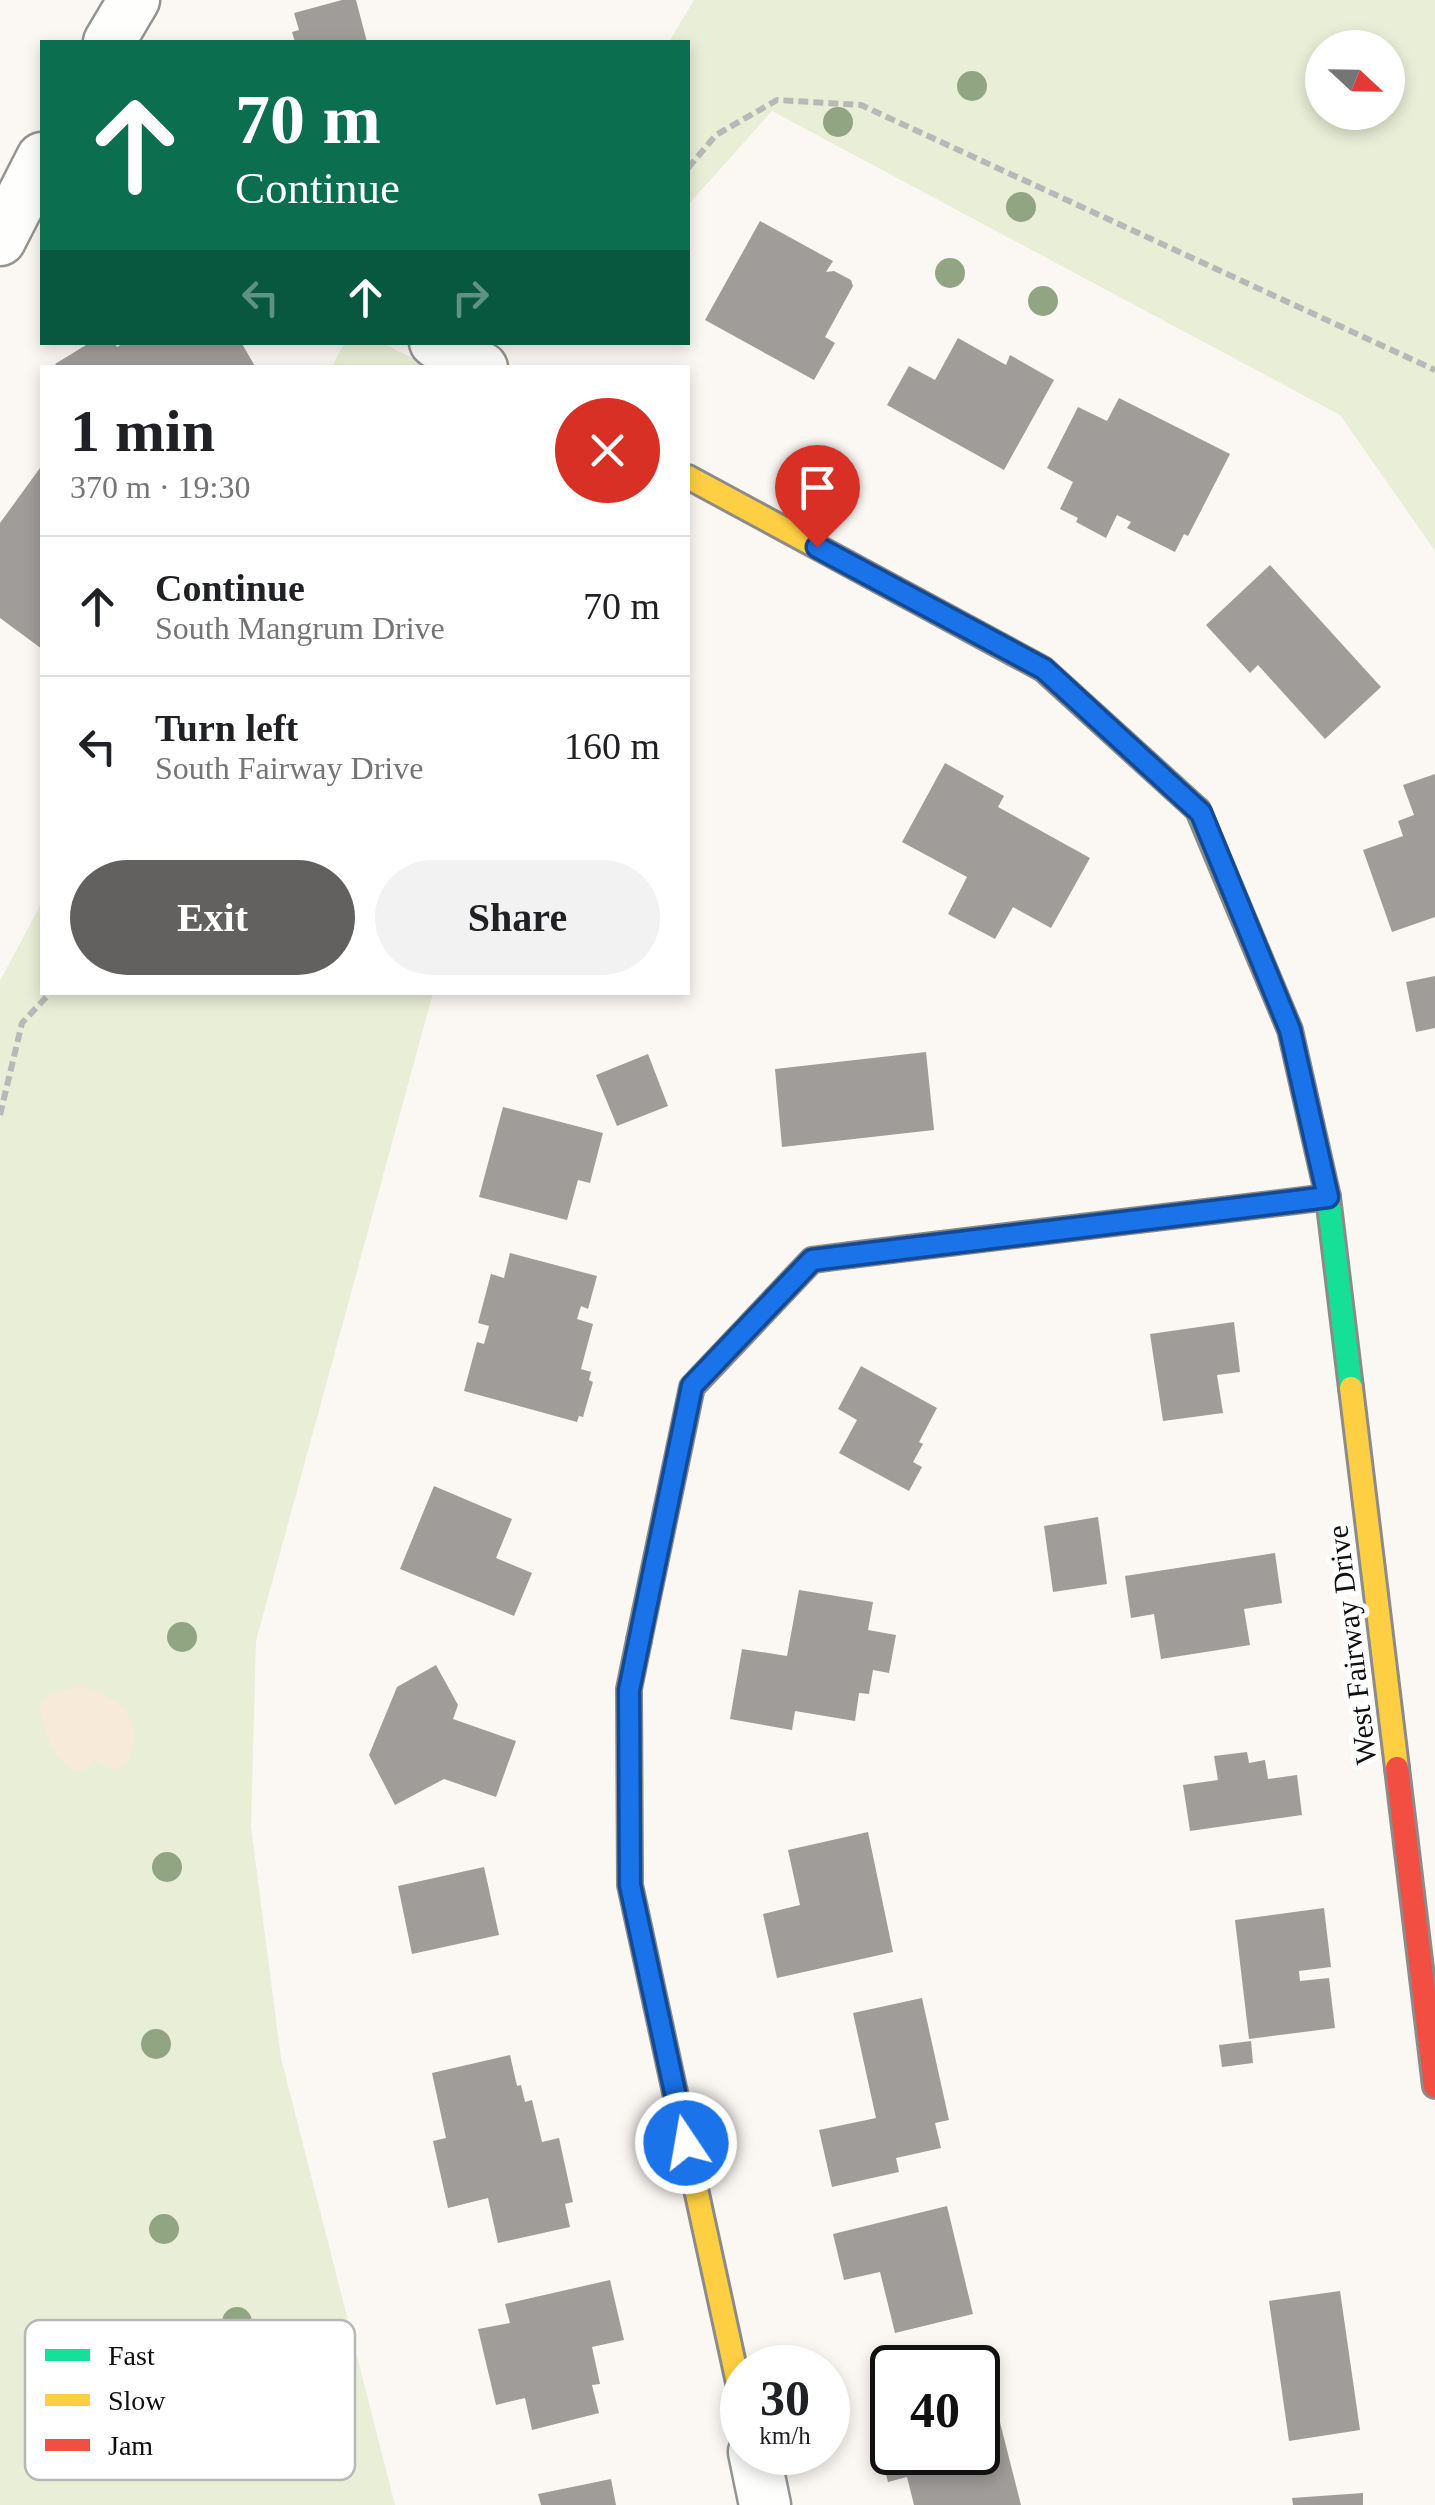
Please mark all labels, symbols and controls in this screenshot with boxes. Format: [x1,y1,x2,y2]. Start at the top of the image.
north arrow [1305,30,1405,130]
map controls [1305,30,1405,130]
icon: ahead [70,80,200,210]
text: 70 m [235,81,381,158]
text: Continue [235,163,400,213]
icon: left [233,270,288,325]
icon: ahead [338,270,393,325]
icon: right [443,270,498,325]
text: 1 min [70,398,215,464]
button: close [555,398,660,503]
pin [775,445,860,548]
icon: arrive [790,460,845,515]
text: 370 m · 19:30 [70,469,250,505]
text: Continue [155,567,305,609]
icon: ahead [70,579,125,634]
text: 70 m [583,585,660,627]
text: South Mangrum Drive [155,610,445,646]
text: Turn left [155,707,298,749]
icon: left [70,719,125,774]
text: 160 m [564,725,660,767]
text: South Fairway Drive [155,750,423,786]
button: Exit [70,860,355,975]
button: Share [375,860,660,975]
street label: West Fairway Drive [1320,1524,1383,1767]
position arrow [634,2091,738,2195]
legend [25,2320,355,2480]
text: Fast [108,2340,155,2371]
speed limit sign: 40 [870,2345,1000,2475]
text: 30 [760,2370,810,2426]
text: Slow [108,2385,166,2416]
text: km/h [759,2422,811,2449]
text: Jam [108,2430,153,2461]

